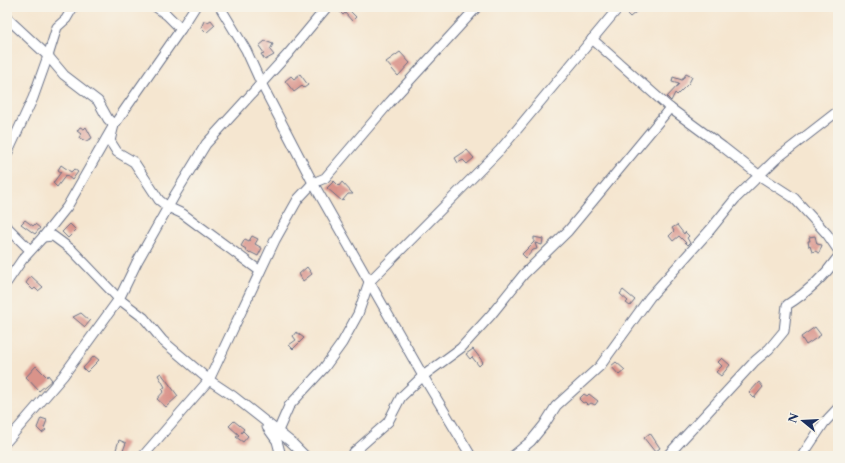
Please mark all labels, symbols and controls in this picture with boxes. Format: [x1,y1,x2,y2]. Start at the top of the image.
north arrow [783,401,823,441]
text: N [785,411,802,425]

